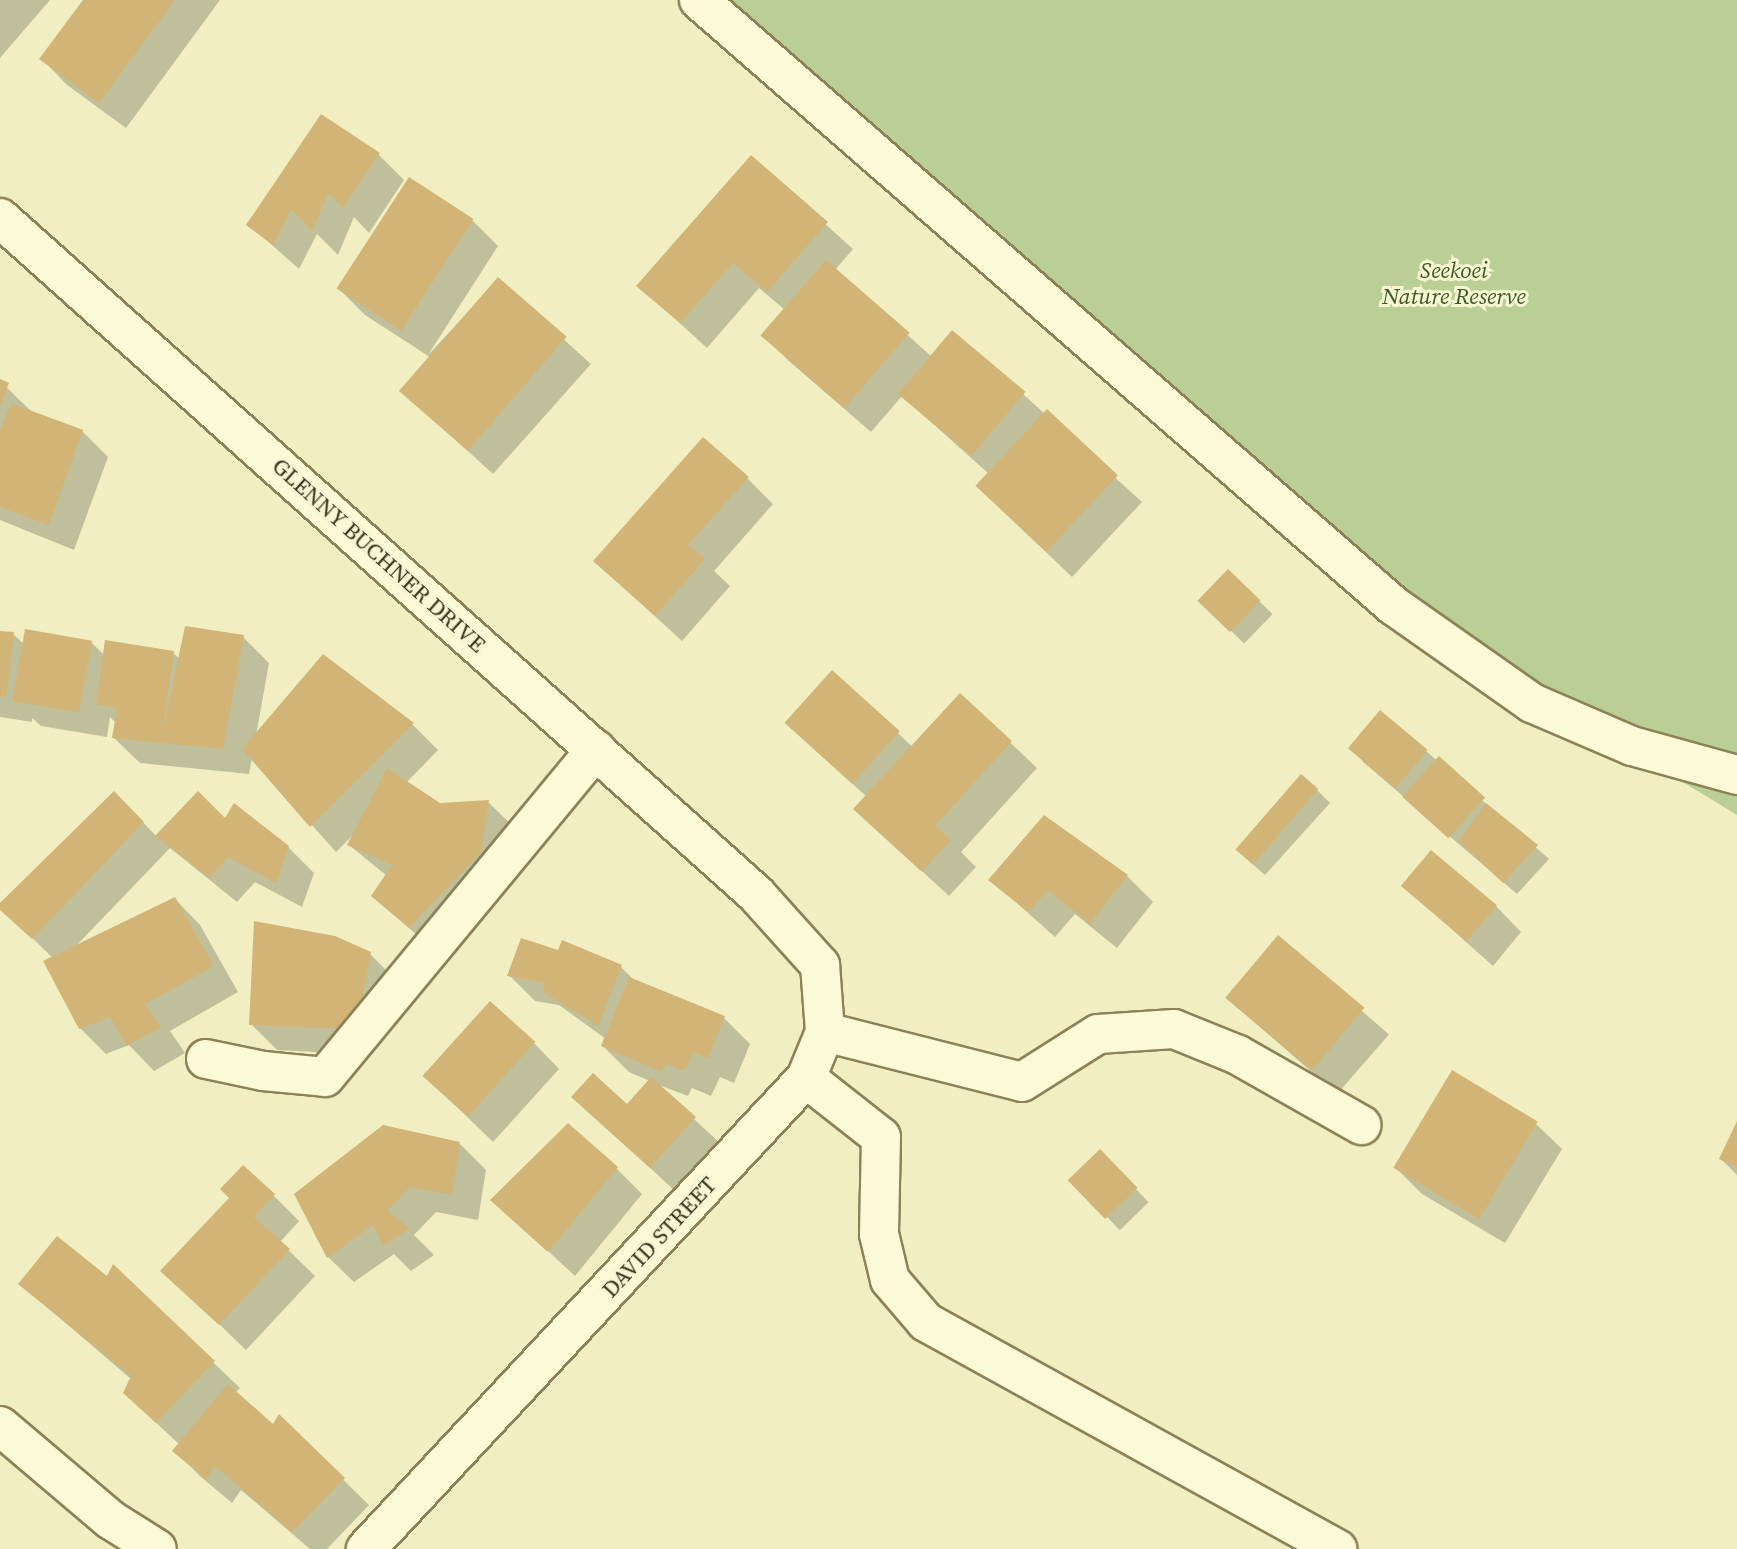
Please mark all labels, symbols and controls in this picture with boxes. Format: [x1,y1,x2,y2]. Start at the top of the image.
park label: Seekoei Nature Reserve [1382,256,1526,310]
street label: GLENNY BUCHNER DRIVE [266,452,492,658]
street label: DAVID STREET [596,1171,722,1303]

